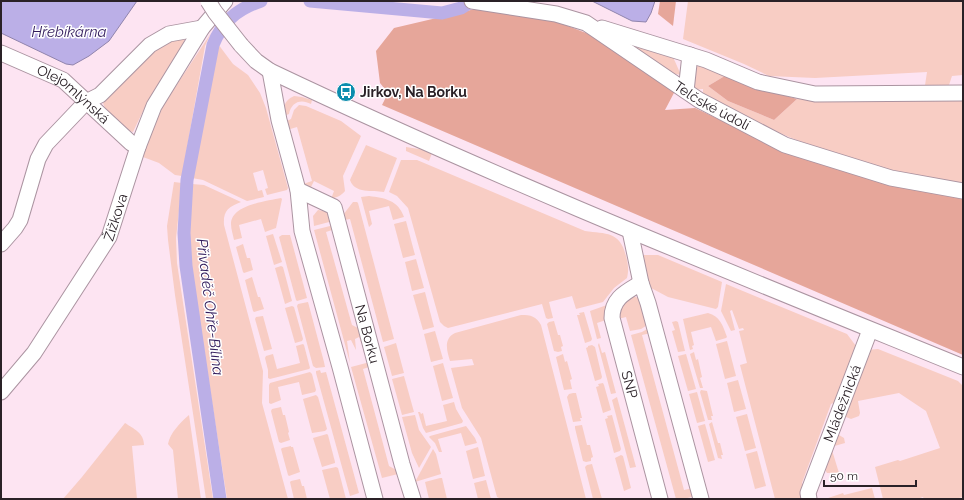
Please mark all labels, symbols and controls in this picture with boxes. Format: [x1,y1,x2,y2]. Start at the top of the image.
water label: Hřebíkárna [31,23,107,41]
street label: Olejomlýnská [34,62,113,127]
street label: Telčské údolí [671,77,753,134]
bus stop icon: Jirkov, Na Borku [335,81,357,103]
place label: Jirkov, Na Borku [360,84,467,100]
street label: Žižkova [99,192,130,243]
water label: Přivaděč Ohře-Bílina [193,238,227,376]
street label: Na Borku [352,303,383,365]
street label: Mládežnická [820,362,864,444]
street label: SNP [618,369,641,400]
scale bar [824,462,916,488]
text: 50 m [830,469,858,483]

